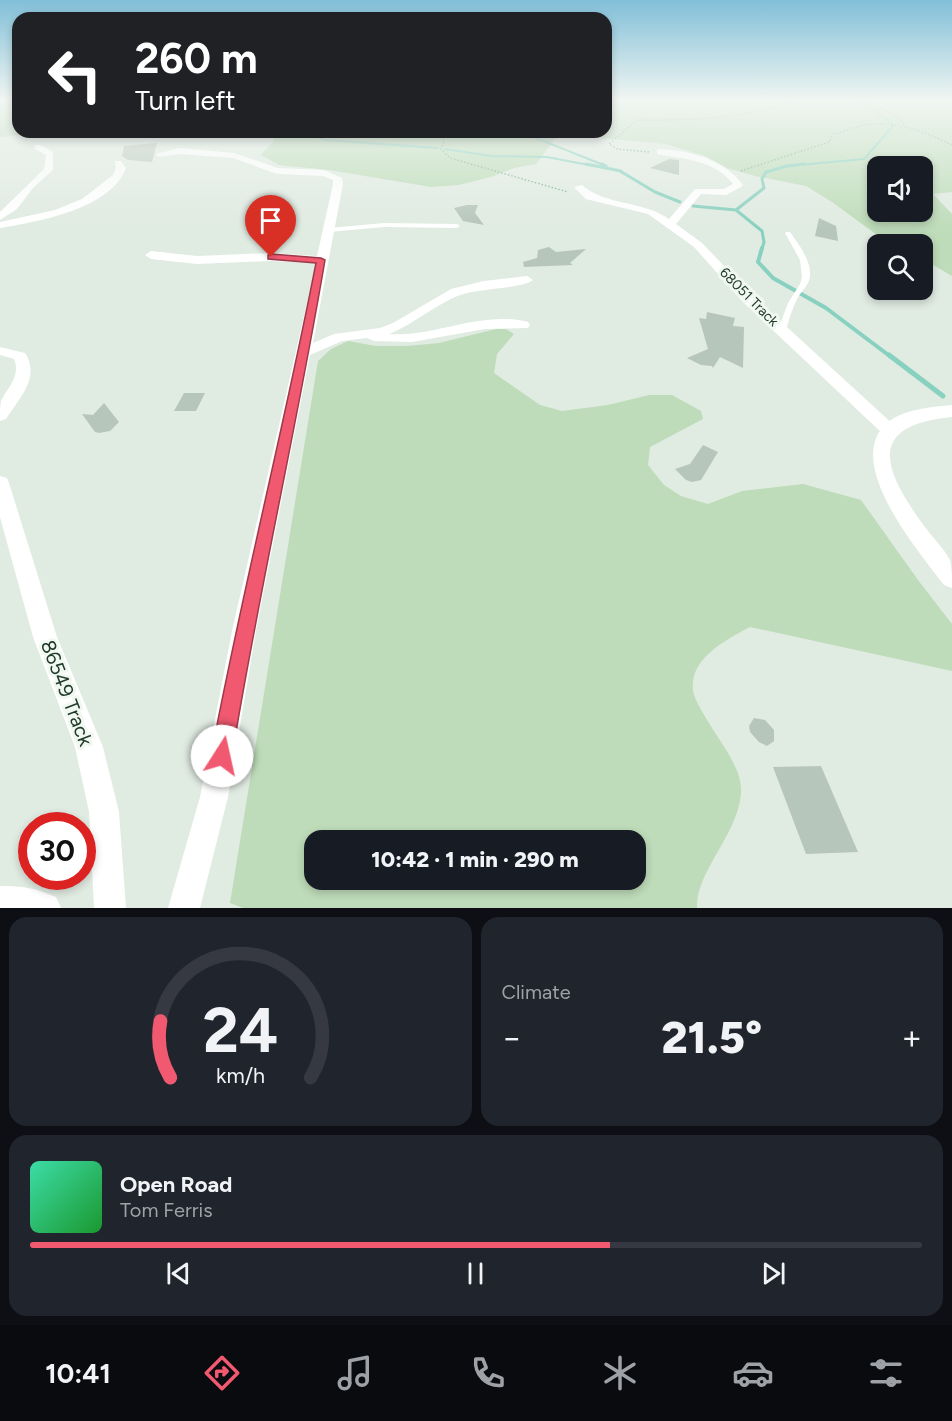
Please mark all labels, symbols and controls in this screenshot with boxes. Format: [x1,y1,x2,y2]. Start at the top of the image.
text: 260 m [135,33,258,84]
icon: left [36,36,114,114]
text: Turn left [135,84,235,117]
map controls [867,156,933,300]
button: sound [867,156,933,222]
pin [245,195,296,257]
icon: arrive [254,204,287,237]
button: search [867,234,933,300]
street label: 68051 Track [716,264,782,330]
street label: 86549 Track [36,637,98,750]
position arrow [190,724,254,788]
speed limit sign: 30 [18,812,96,890]
text: 10:42 · 1 min · 290 m [371,846,579,873]
text: Climate [502,980,571,1004]
text: 24 [202,993,278,1068]
text: 21.5° [661,1010,762,1064]
text: − [502,1018,522,1057]
text: + [901,1018,922,1057]
text: km/h [216,1064,265,1089]
text: Open Road [120,1171,232,1198]
text: Tom Ferris [120,1198,213,1222]
icon: previous [162,1257,195,1290]
icon: pause [459,1257,492,1290]
icon: next [757,1257,790,1290]
icon: directions [201,1352,243,1394]
icon: music [334,1352,376,1394]
icon: phone [467,1352,509,1394]
icon: climate [599,1352,641,1394]
icon: car [732,1352,774,1394]
icon: filters [865,1352,907,1394]
text: 10:41 [45,1357,111,1390]

